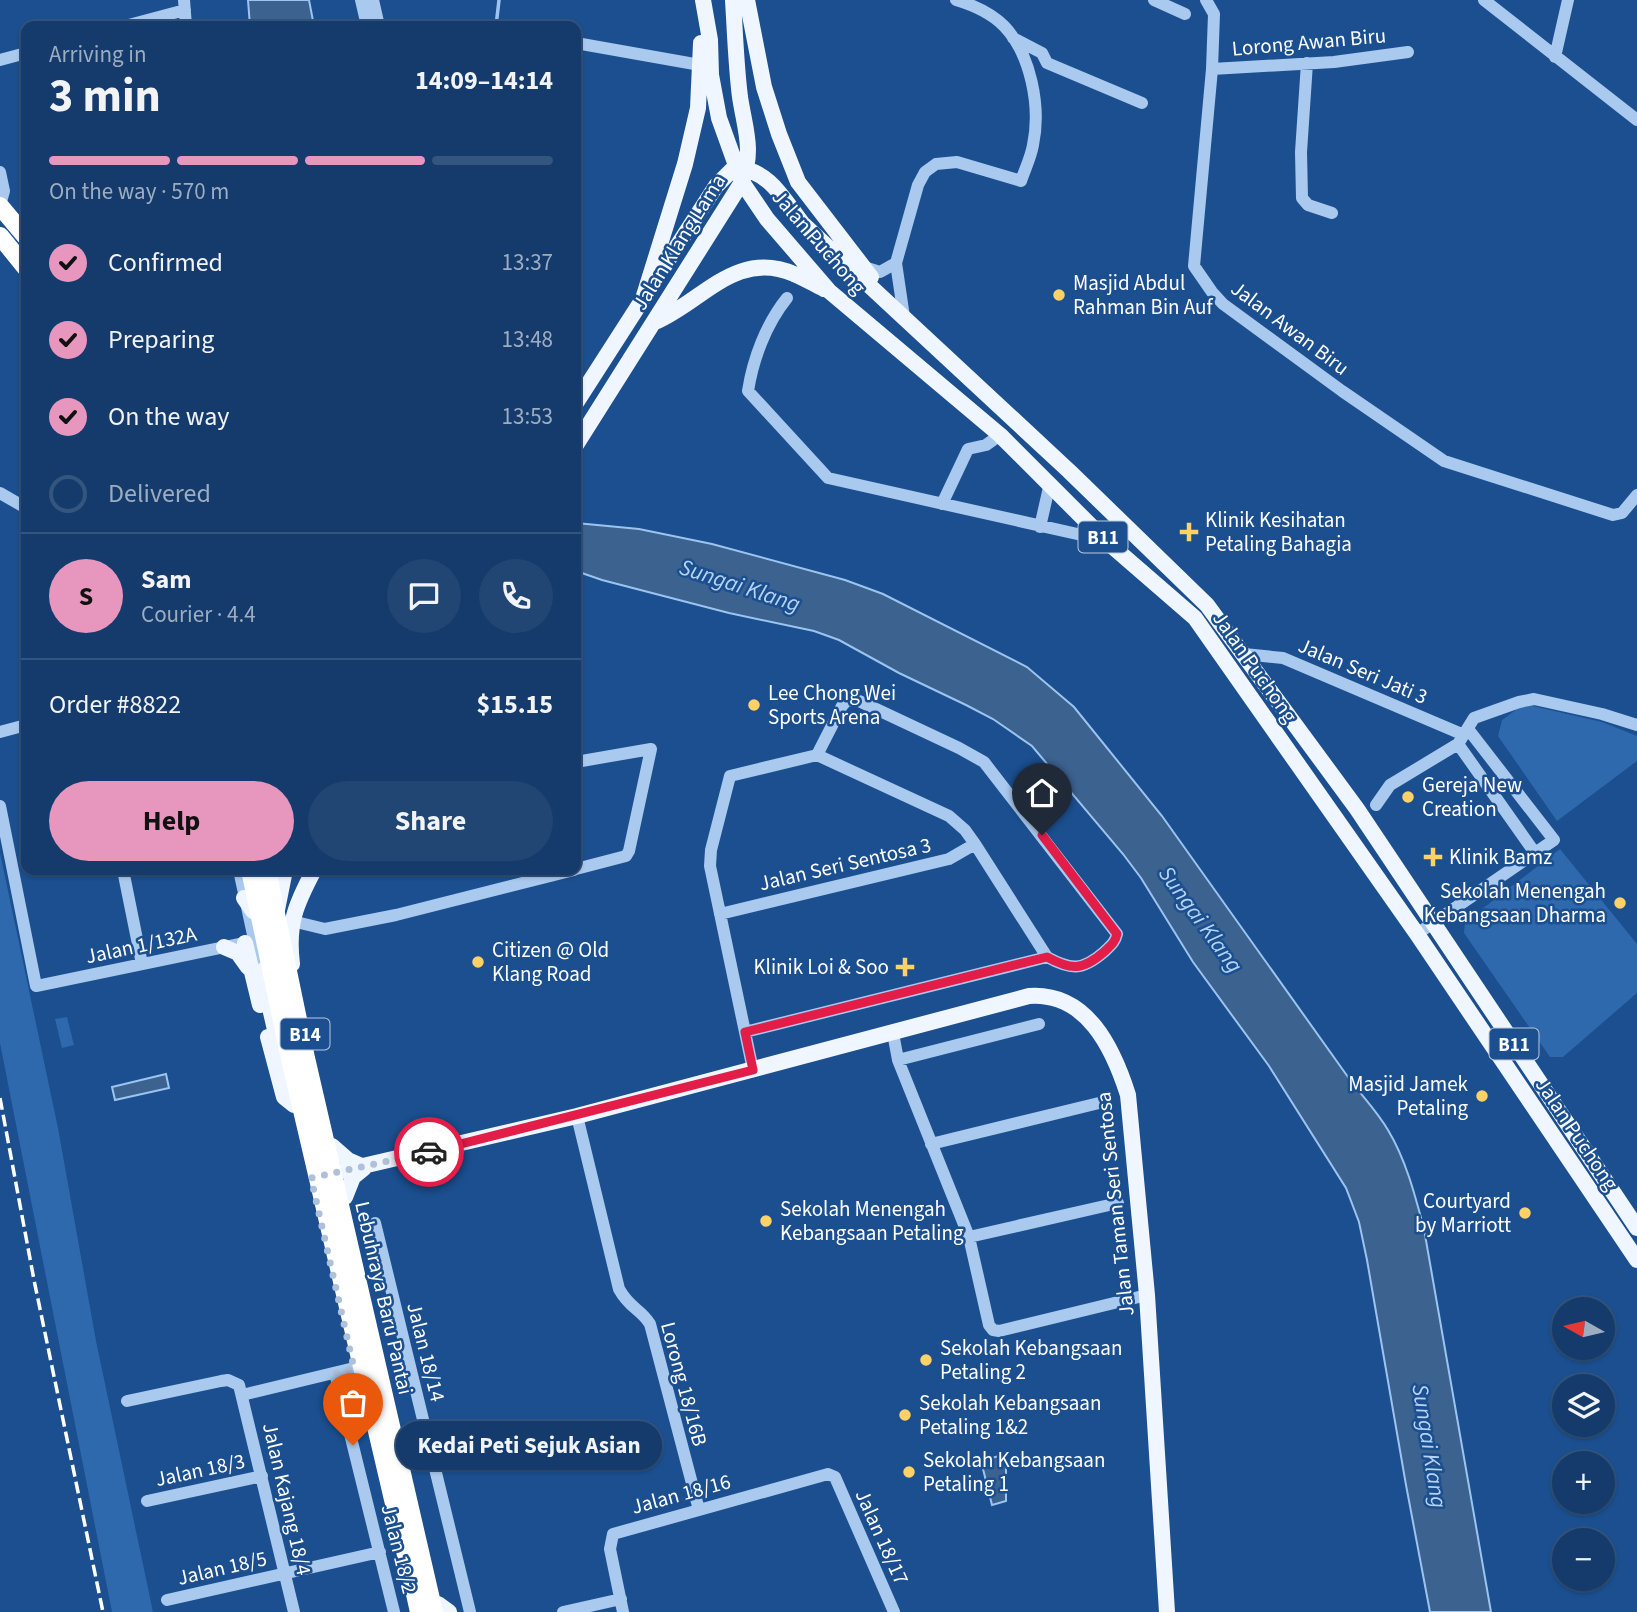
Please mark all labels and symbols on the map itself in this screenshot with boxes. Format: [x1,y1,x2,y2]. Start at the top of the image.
street label: Lorong Awan Biru [1231,20,1387,64]
street label: Jalan Klang Lama [625,168,733,316]
street label: Jalan Puchong [765,183,873,301]
place label: Masjid Abdul Rahman Bin Auf [1073,268,1213,322]
street label: Jalan Awan Biru [1225,274,1355,382]
marker: Masjid Abdul Rahman Bin Auf [1051,287,1067,303]
place label: Klinik Kesihatan Petaling Bahagia [1205,505,1352,559]
road number: B11 [1078,522,1128,552]
marker: Klinik Kesihatan Petaling Bahagia [1179,522,1199,542]
water label: Sungai Klang [675,550,805,621]
street label: Jalan Puchong [1205,605,1305,729]
street label: Jalan Seri Jati 3 [1294,630,1432,712]
place label: Lee Chong Wei Sports Arena [768,678,896,732]
marker: Lee Chong Wei Sports Arena [746,697,762,713]
pin [1012,763,1072,835]
place label: Gereja New Creation [1422,770,1522,824]
marker: Gereja New Creation [1400,789,1416,805]
street label: Jalan Seri Sentosa 3 [756,830,934,898]
place label: Klinik Bamz [1449,842,1552,872]
marker: Klinik Bamz [1423,847,1443,867]
water label: Sungai Klang [1150,859,1251,980]
place label: Sekolah Menengah Kebangsaan Dharma [1424,876,1606,930]
marker: Sekolah Menengah Kebangsaan Dharma [1612,895,1628,911]
street label: Jalan 1/132A [83,918,200,971]
place label: Citizen @ Old Klang Road [492,935,609,989]
place label: Klinik Loi & Soo [753,952,889,982]
marker: Citizen @ Old Klang Road [470,954,486,970]
marker: Klinik Loi & Soo [895,957,915,977]
road number: B14 [280,1018,330,1050]
road number: B11 [1490,1028,1538,1060]
place label: Masjid Jamek Petaling [1348,1069,1469,1123]
street label: Jalan Puchong [1528,1072,1626,1197]
marker: Masjid Jamek Petaling [1474,1088,1490,1104]
street label: Jalan Taman Seri Sentosa [1088,1090,1142,1318]
courier [394,1117,464,1187]
place label: Courtyard by Marriott [1415,1186,1511,1240]
place label: Sekolah Menengah Kebangsaan Petaling [780,1194,964,1248]
street label: Lebuhraya Baru Pantai [347,1198,421,1398]
marker: Courtyard by Marriott [1517,1205,1533,1221]
marker: Sekolah Menengah Kebangsaan Petaling [758,1213,774,1229]
north arrow [1552,1297,1615,1360]
street label: Jalan 18/14 [399,1299,453,1405]
street label: Lorong 18/16B [653,1319,715,1449]
place label: Sekolah Kebangsaan Petaling 2 [940,1333,1122,1387]
marker: Sekolah Kebangsaan Petaling 2 [918,1352,934,1368]
pin [323,1373,383,1445]
water label: Sungai Klang [1403,1382,1456,1511]
place label: Sekolah Kebangsaan Petaling 1&2 [919,1388,1101,1442]
marker: Sekolah Kebangsaan Petaling 1&2 [897,1407,913,1423]
street label: Jalan Kajang 18/4 [255,1420,319,1578]
callout: Kedai Peti Sejuk Asian [395,1420,661,1470]
place label: Sekolah Kebangsaan Petaling 1 [923,1445,1105,1499]
street label: Jalan 18/3 [152,1446,248,1494]
marker: Sekolah Kebangsaan Petaling 1 [901,1464,917,1480]
street label: Jalan 18/16 [628,1466,734,1522]
street label: Jalan 18/17 [848,1485,916,1589]
street label: Jalan 18/2 [373,1501,425,1597]
street label: Jalan 18/5 [174,1543,270,1593]

